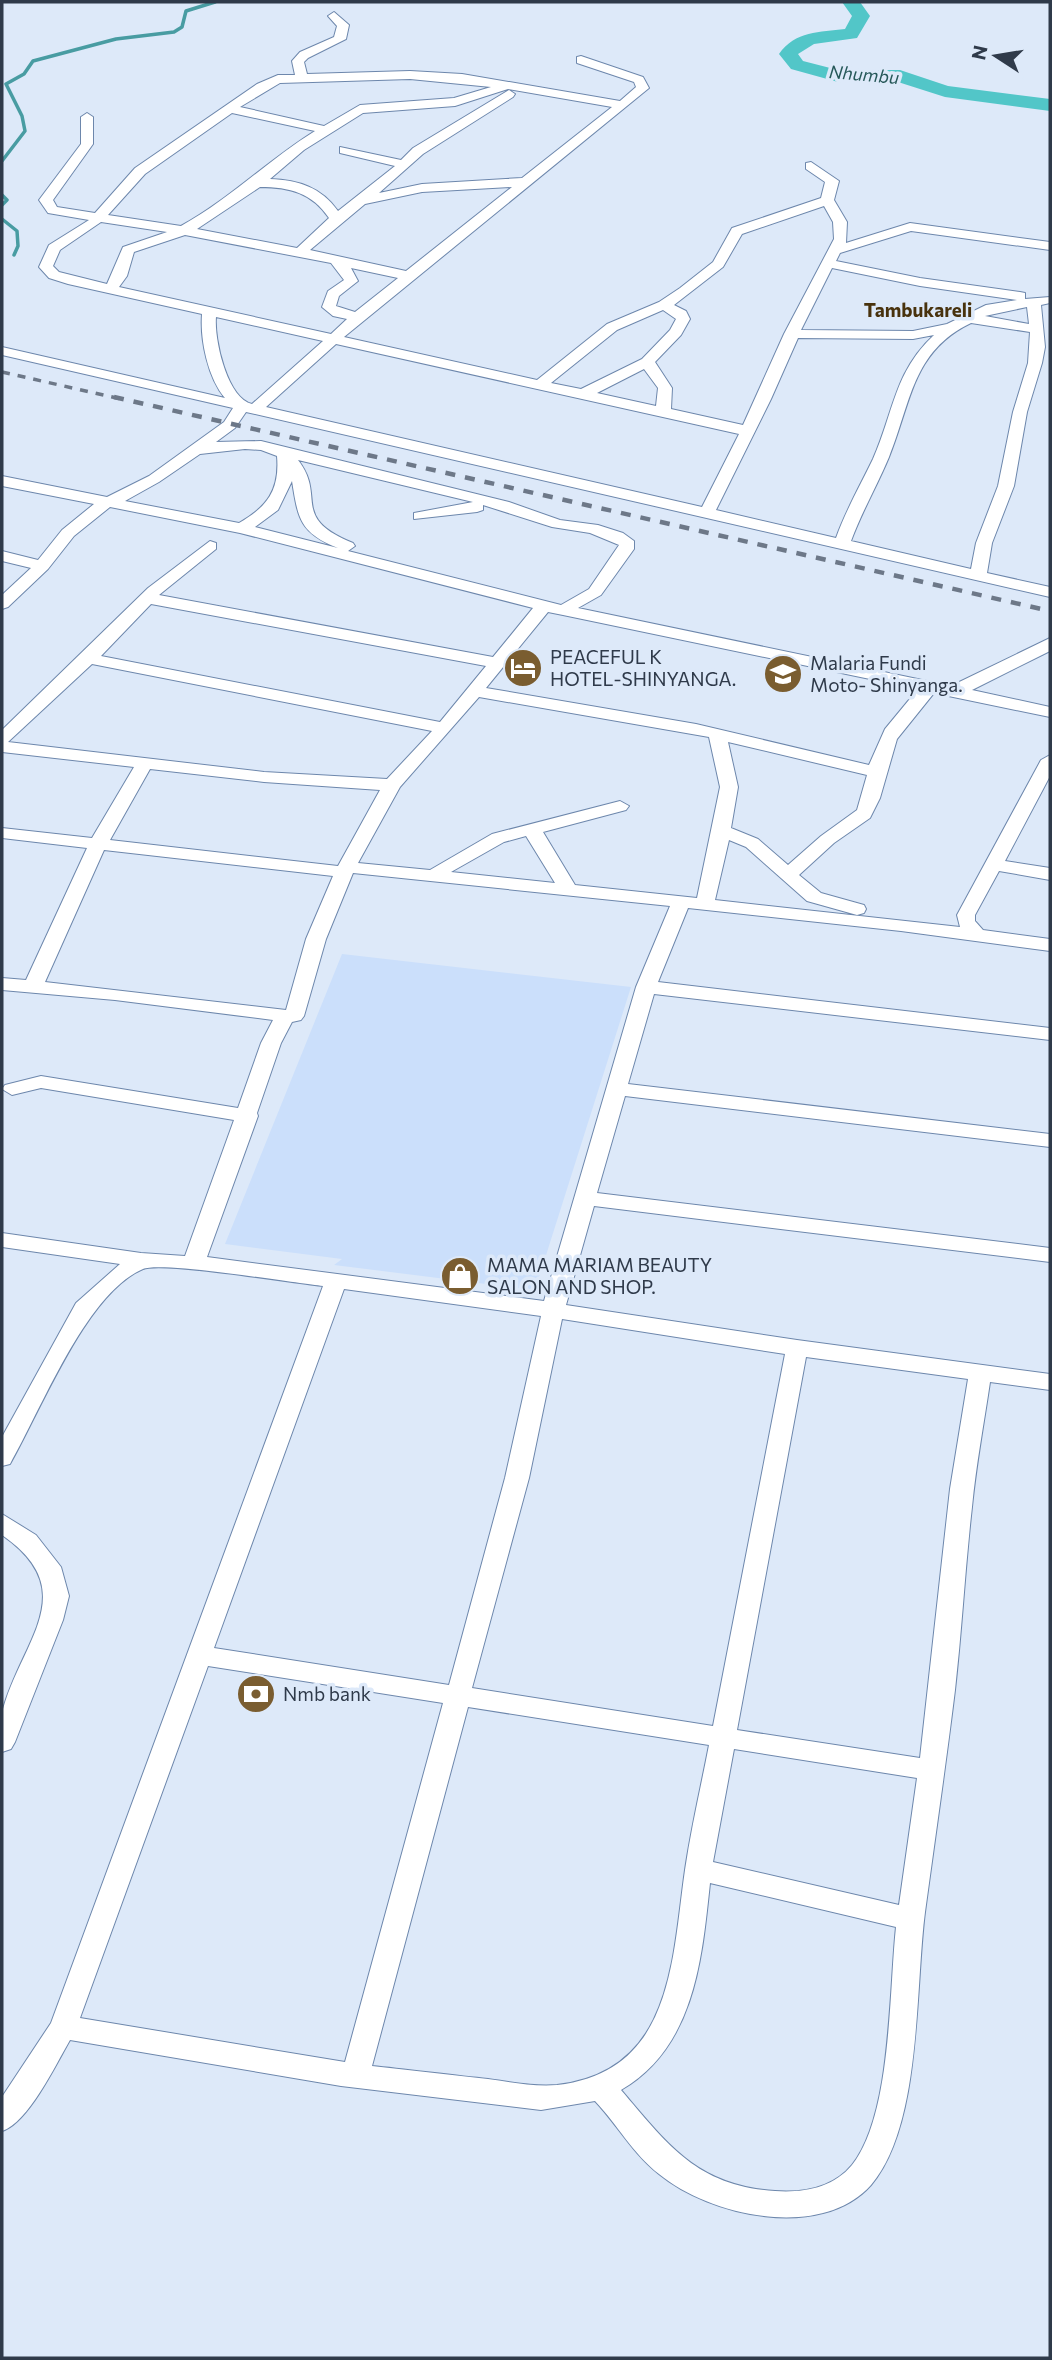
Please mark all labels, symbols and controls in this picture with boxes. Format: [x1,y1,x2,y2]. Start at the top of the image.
north arrow [961,21,1031,91]
text: N [966,43,992,62]
water label: Nhumbu [828,60,900,88]
district label: Tambukareli [864,298,972,321]
place label: PEACEFUL K HOTEL-SHINYANGA. [550,645,736,690]
hotel icon: PEACEFUL K HOTEL-SHINYANGA. [502,647,544,689]
place label: Malaria Fundi Moto- Shinyanga. [810,651,963,696]
school or university icon: Malaria Fundi Moto- Shinyanga. [762,653,804,695]
place label: MAMA MARIAM BEAUTY SALON AND SHOP. [487,1253,712,1298]
shop icon: MAMA MARIAM BEAUTY SALON AND SHOP. [439,1255,481,1297]
bank icon: Nmb bank [235,1673,277,1715]
place label: Nmb bank [283,1682,371,1705]

